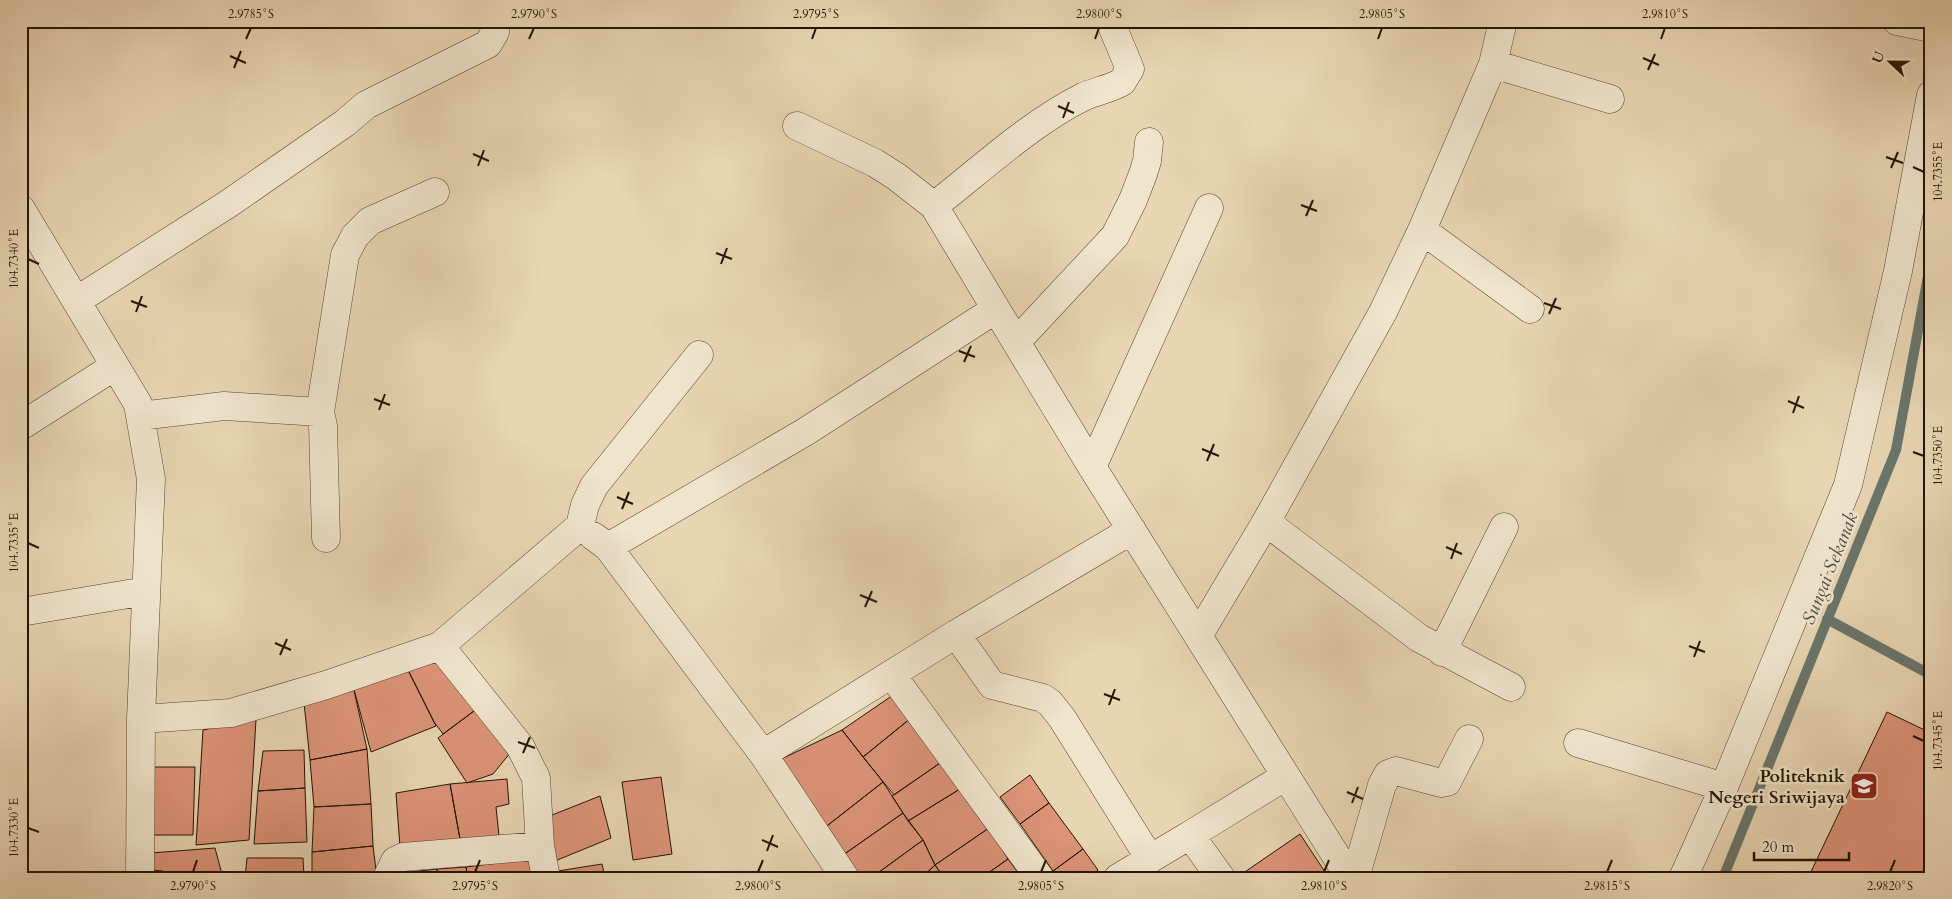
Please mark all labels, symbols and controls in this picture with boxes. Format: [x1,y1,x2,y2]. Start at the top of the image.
text: 2.9785°S [228,6,274,22]
text: 2.9790°S [511,6,557,22]
text: 2.9795°S [793,6,839,22]
text: 2.9800°S [1076,6,1122,22]
text: 2.9805°S [1359,6,1405,22]
text: 2.9810°S [1642,6,1688,22]
north arrow [1864,38,1914,88]
text: U [1867,48,1890,66]
text: 104.7355°E [1930,142,1946,202]
text: 104.7340°E [6,229,22,289]
text: 104.7350°E [1930,426,1946,486]
water label: Sungai Sekanak [1796,508,1865,628]
text: 104.7335°E [6,513,22,573]
text: 104.7345°E [1930,711,1946,771]
place label: Politeknik Negeri Sriwijaya [1708,764,1846,810]
school or university icon: Politeknik Negeri Sriwijaya [1849,771,1879,801]
text: 104.7330°E [6,798,22,858]
scale bar [1754,829,1850,861]
text: 20 m [1762,837,1794,857]
text: 2.9790°S [170,878,216,894]
text: 2.9795°S [452,878,498,894]
text: 2.9800°S [735,878,781,894]
text: 2.9805°S [1018,878,1064,894]
text: 2.9810°S [1301,878,1347,894]
text: 2.9815°S [1584,878,1630,894]
text: 2.9820°S [1867,878,1913,894]

